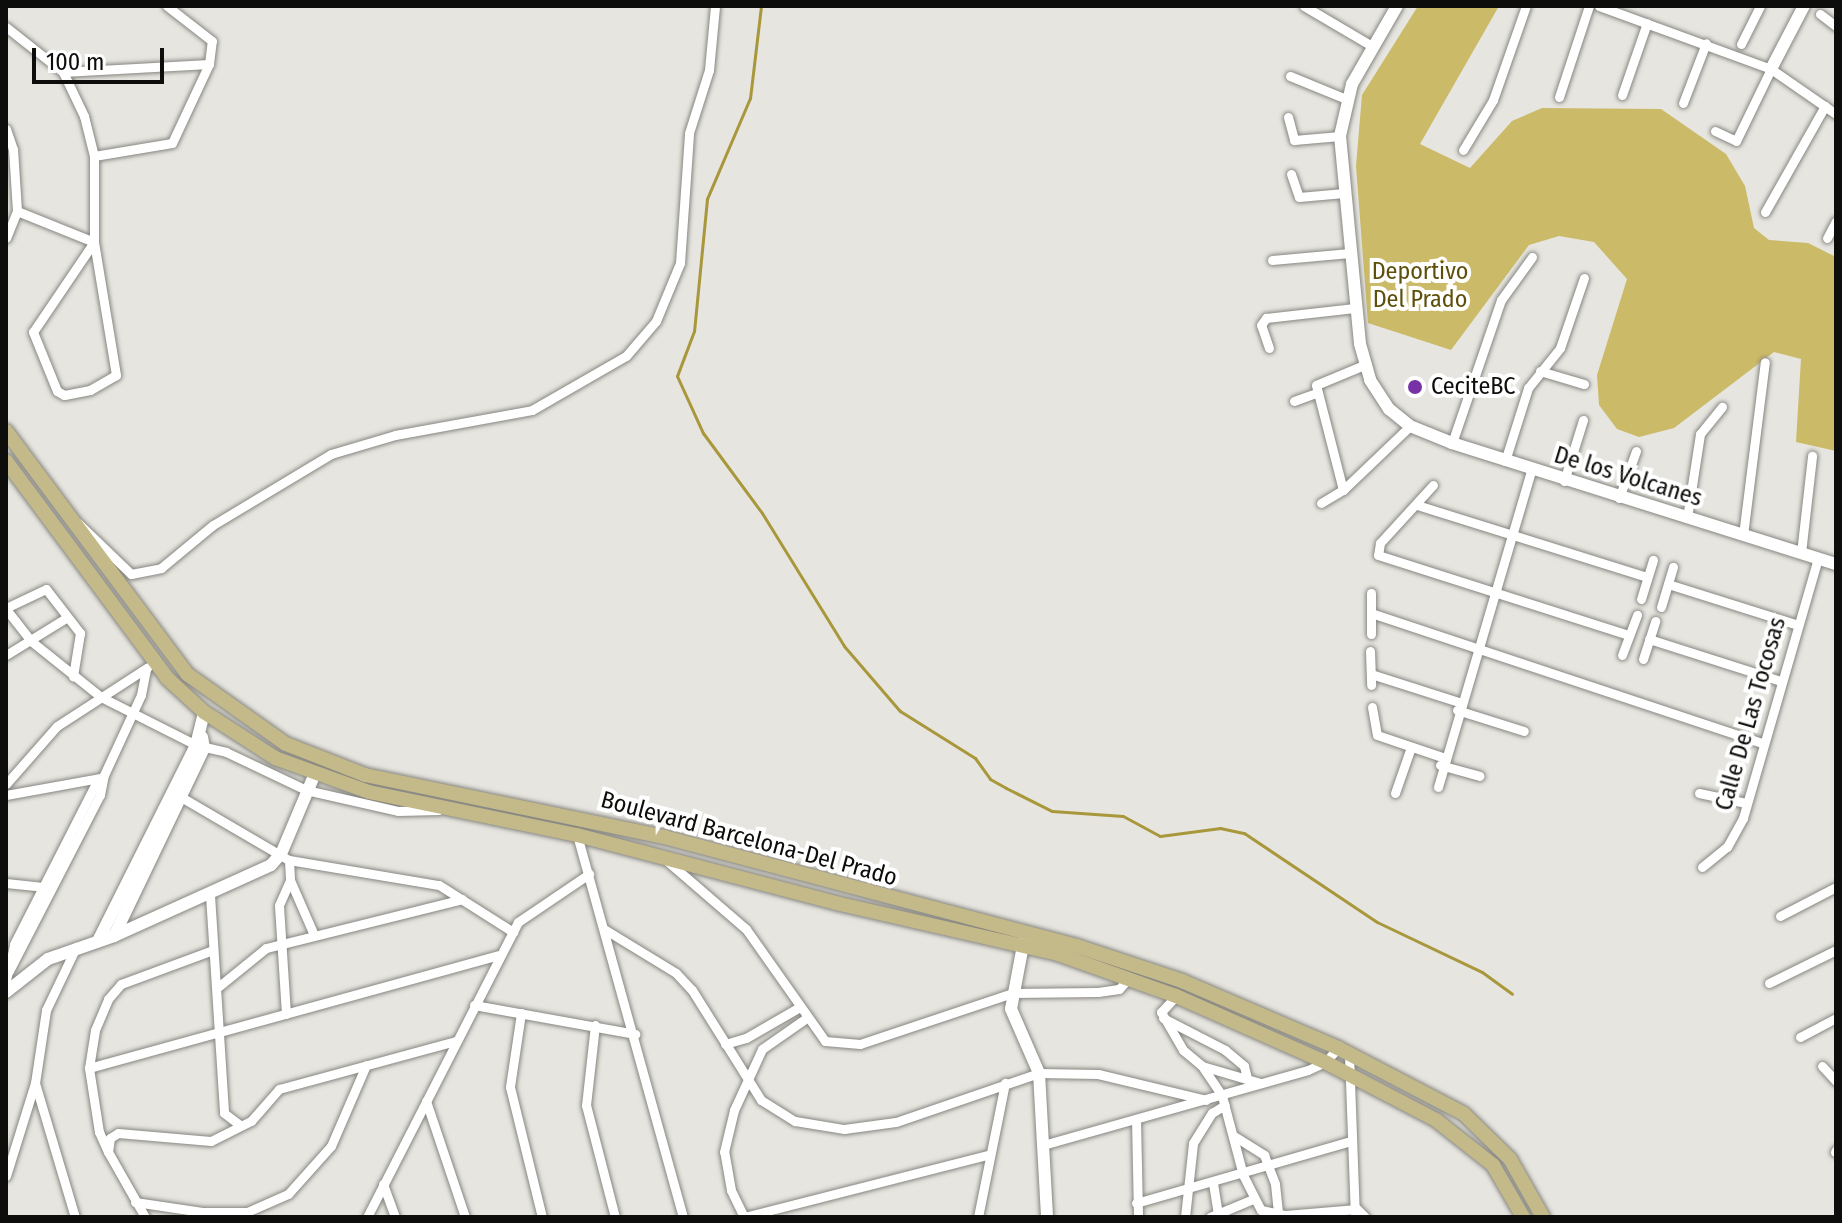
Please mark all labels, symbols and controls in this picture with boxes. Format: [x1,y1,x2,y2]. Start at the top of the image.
scale bar [36,32,168,82]
text: 100 m [46,48,104,76]
park label: Deportivo Del Prado [1372,258,1468,314]
place label: CeciteBC [1431,373,1516,401]
marker: CeciteBC [1406,378,1424,396]
street label: De los Volcanes [1551,441,1705,513]
street label: Calle De Las Tocosas [1710,614,1792,814]
street label: Boulevard Barcelona-Del Prado [598,786,900,892]

